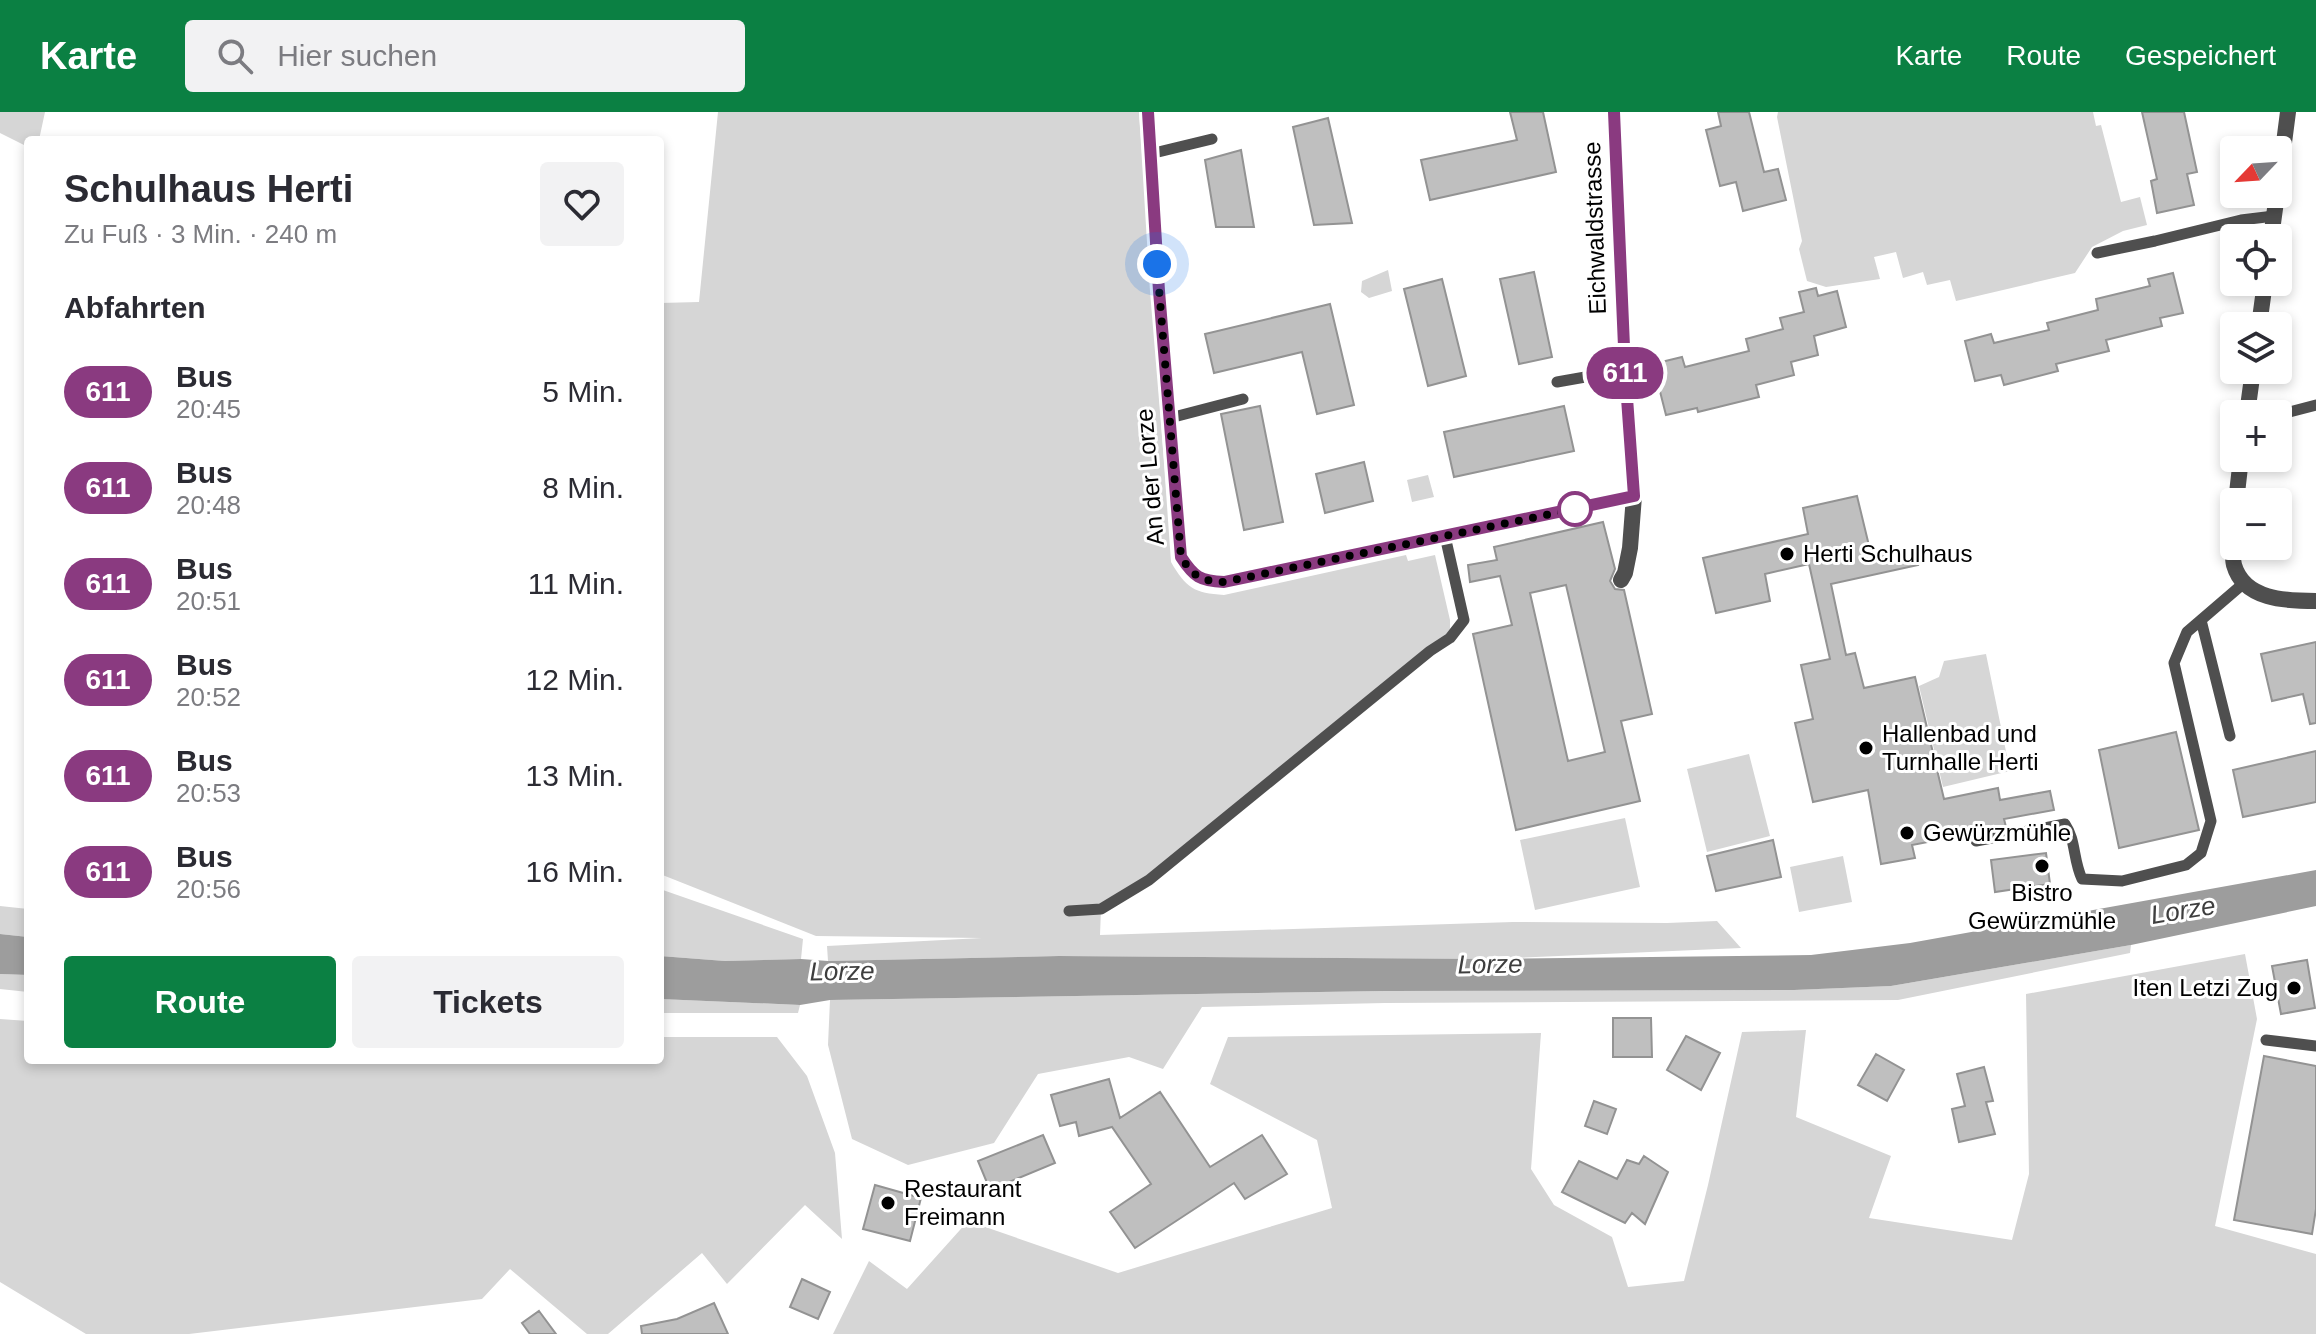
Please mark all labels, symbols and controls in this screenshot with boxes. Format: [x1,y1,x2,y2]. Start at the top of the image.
search box [185,20,745,92]
icon: search [213,34,257,78]
text: Karte [40,35,137,77]
text: Hier suchen [277,39,437,72]
text: Karte [1895,40,1962,71]
text: Route [2006,40,2081,71]
text: Gespeichert [2125,40,2276,71]
north arrow [2220,136,2292,208]
map controls [2220,136,2292,560]
street label: Eichwaldstrasse [1578,141,1611,315]
button: heart [540,162,624,246]
text: Schulhaus Herti [64,168,353,210]
text: Zu Fuß · 3 Min. · 240 m [64,219,337,249]
button: locate [2220,224,2292,296]
your location [1137,244,1177,284]
text: Abfahrten [64,291,206,324]
button: layers [2220,312,2292,384]
line badge: 611 [1579,347,1671,399]
text: 611 [1602,357,1648,388]
text: Bus [176,360,233,393]
text: 5 Min. [542,375,624,408]
text: 611 [85,376,131,407]
text: 20:45 [176,394,241,424]
button: + [2220,400,2292,472]
street label: An der Lorze [1130,407,1169,547]
text: Bus [176,456,233,489]
text: 8 Min. [542,471,624,504]
text: 611 [85,472,131,503]
button: − [2220,488,2292,560]
text: 20:48 [176,490,241,520]
unlabelled marker [1558,492,1592,526]
place label: Herti Schulhaus [1803,540,1972,567]
marker: Herti Schulhaus [1778,545,1796,563]
text: Bus [176,552,233,585]
text: 11 Min. [528,567,624,600]
text: 611 [85,568,131,599]
text: 20:51 [176,586,241,616]
text: Bus [176,648,233,681]
text: 12 Min. [526,663,624,696]
text: 611 [85,664,131,695]
text: 20:52 [176,682,241,712]
place label: Hallenbad und Turnhalle Herti [1882,720,2039,775]
marker: Hallenbad und Turnhalle Herti [1857,739,1875,757]
text: Bus [176,744,233,777]
text: 13 Min. [526,759,624,792]
text: 611 [85,760,131,791]
text: 20:53 [176,778,241,808]
place label: Gewürzmühle [1923,819,2071,846]
marker: Gewürzmühle [1898,824,1916,842]
text: Bus [176,840,233,873]
text: 16 Min. [526,855,624,888]
text: 611 [85,856,131,887]
marker: Bistro Gewürzmühle [2033,857,2051,875]
text: 20:56 [176,874,241,904]
place label: Bistro Gewürzmühle [1968,879,2116,934]
water label: Lorze [2149,890,2217,930]
water label: Lorze [1457,948,1523,980]
water label: Lorze [809,955,875,987]
button: Route [64,956,336,1048]
button: Tickets [352,956,624,1048]
place label: Iten Letzi Zug [2133,974,2278,1001]
marker: Iten Letzi Zug [2285,979,2303,997]
place label: Restaurant Freimann [904,1175,1022,1230]
marker: Restaurant Freimann [879,1194,897,1212]

